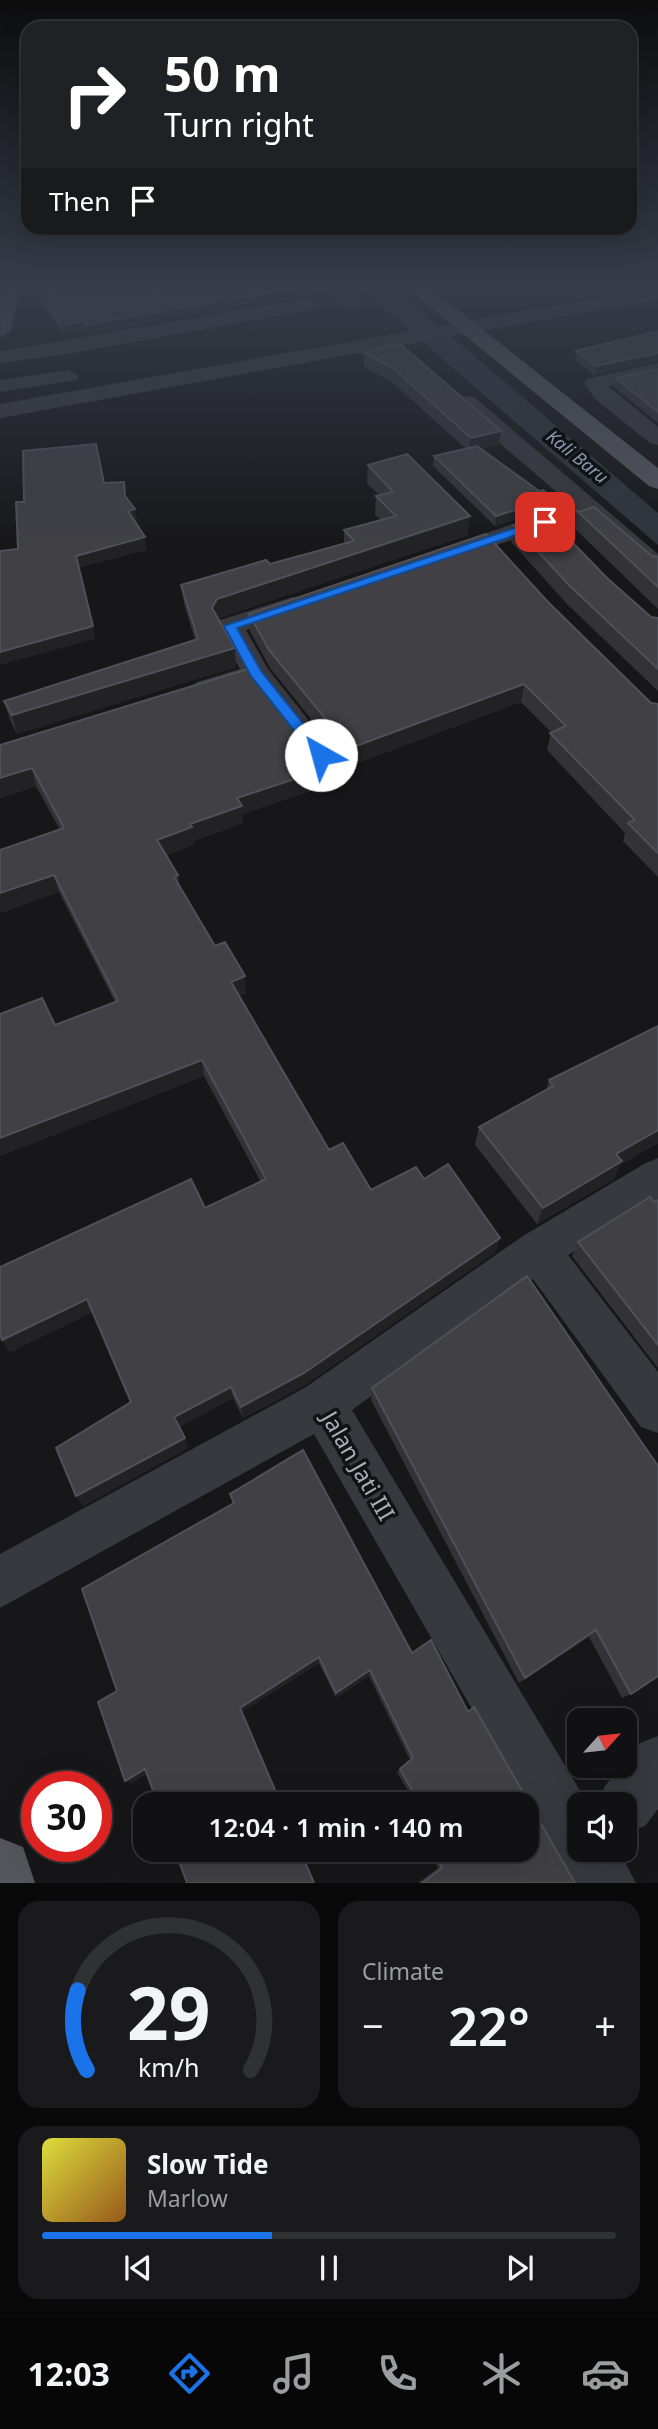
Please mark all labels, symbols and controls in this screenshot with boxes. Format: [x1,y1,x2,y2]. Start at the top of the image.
text: 50 m [164,40,281,106]
icon: right [49,49,140,140]
text: Turn right [164,103,314,146]
icon: arrive [124,182,162,220]
text: Then [49,183,110,219]
water label: Kali Baru [542,424,614,488]
pin [515,492,575,552]
icon: arrive [526,503,564,541]
position arrow [284,718,358,792]
street label: Jalan Jati III [314,1403,403,1526]
north arrow [567,1708,637,1778]
map controls [567,1708,637,1862]
speed limit sign: 30 [21,1771,112,1862]
button: sound [567,1792,637,1862]
text: 12:04 · 1 min · 140 m [209,1809,463,1845]
text: Climate [362,1955,444,1987]
text: 29 [127,1963,211,2062]
text: 22° [448,1990,530,2061]
text: − [362,1999,384,2051]
text: + [594,1999,616,2051]
text: km/h [138,2050,200,2084]
text: Slow Tide [147,2146,269,2182]
text: Marlow [147,2182,228,2214]
icon: previous [119,2249,157,2287]
icon: pause [310,2249,348,2287]
icon: next [501,2249,539,2287]
icon: directions [165,2349,214,2398]
icon: music [269,2349,318,2398]
icon: phone [373,2349,422,2398]
icon: climate [477,2349,526,2398]
icon: car [581,2349,630,2398]
text: 12:03 [28,2352,110,2395]

